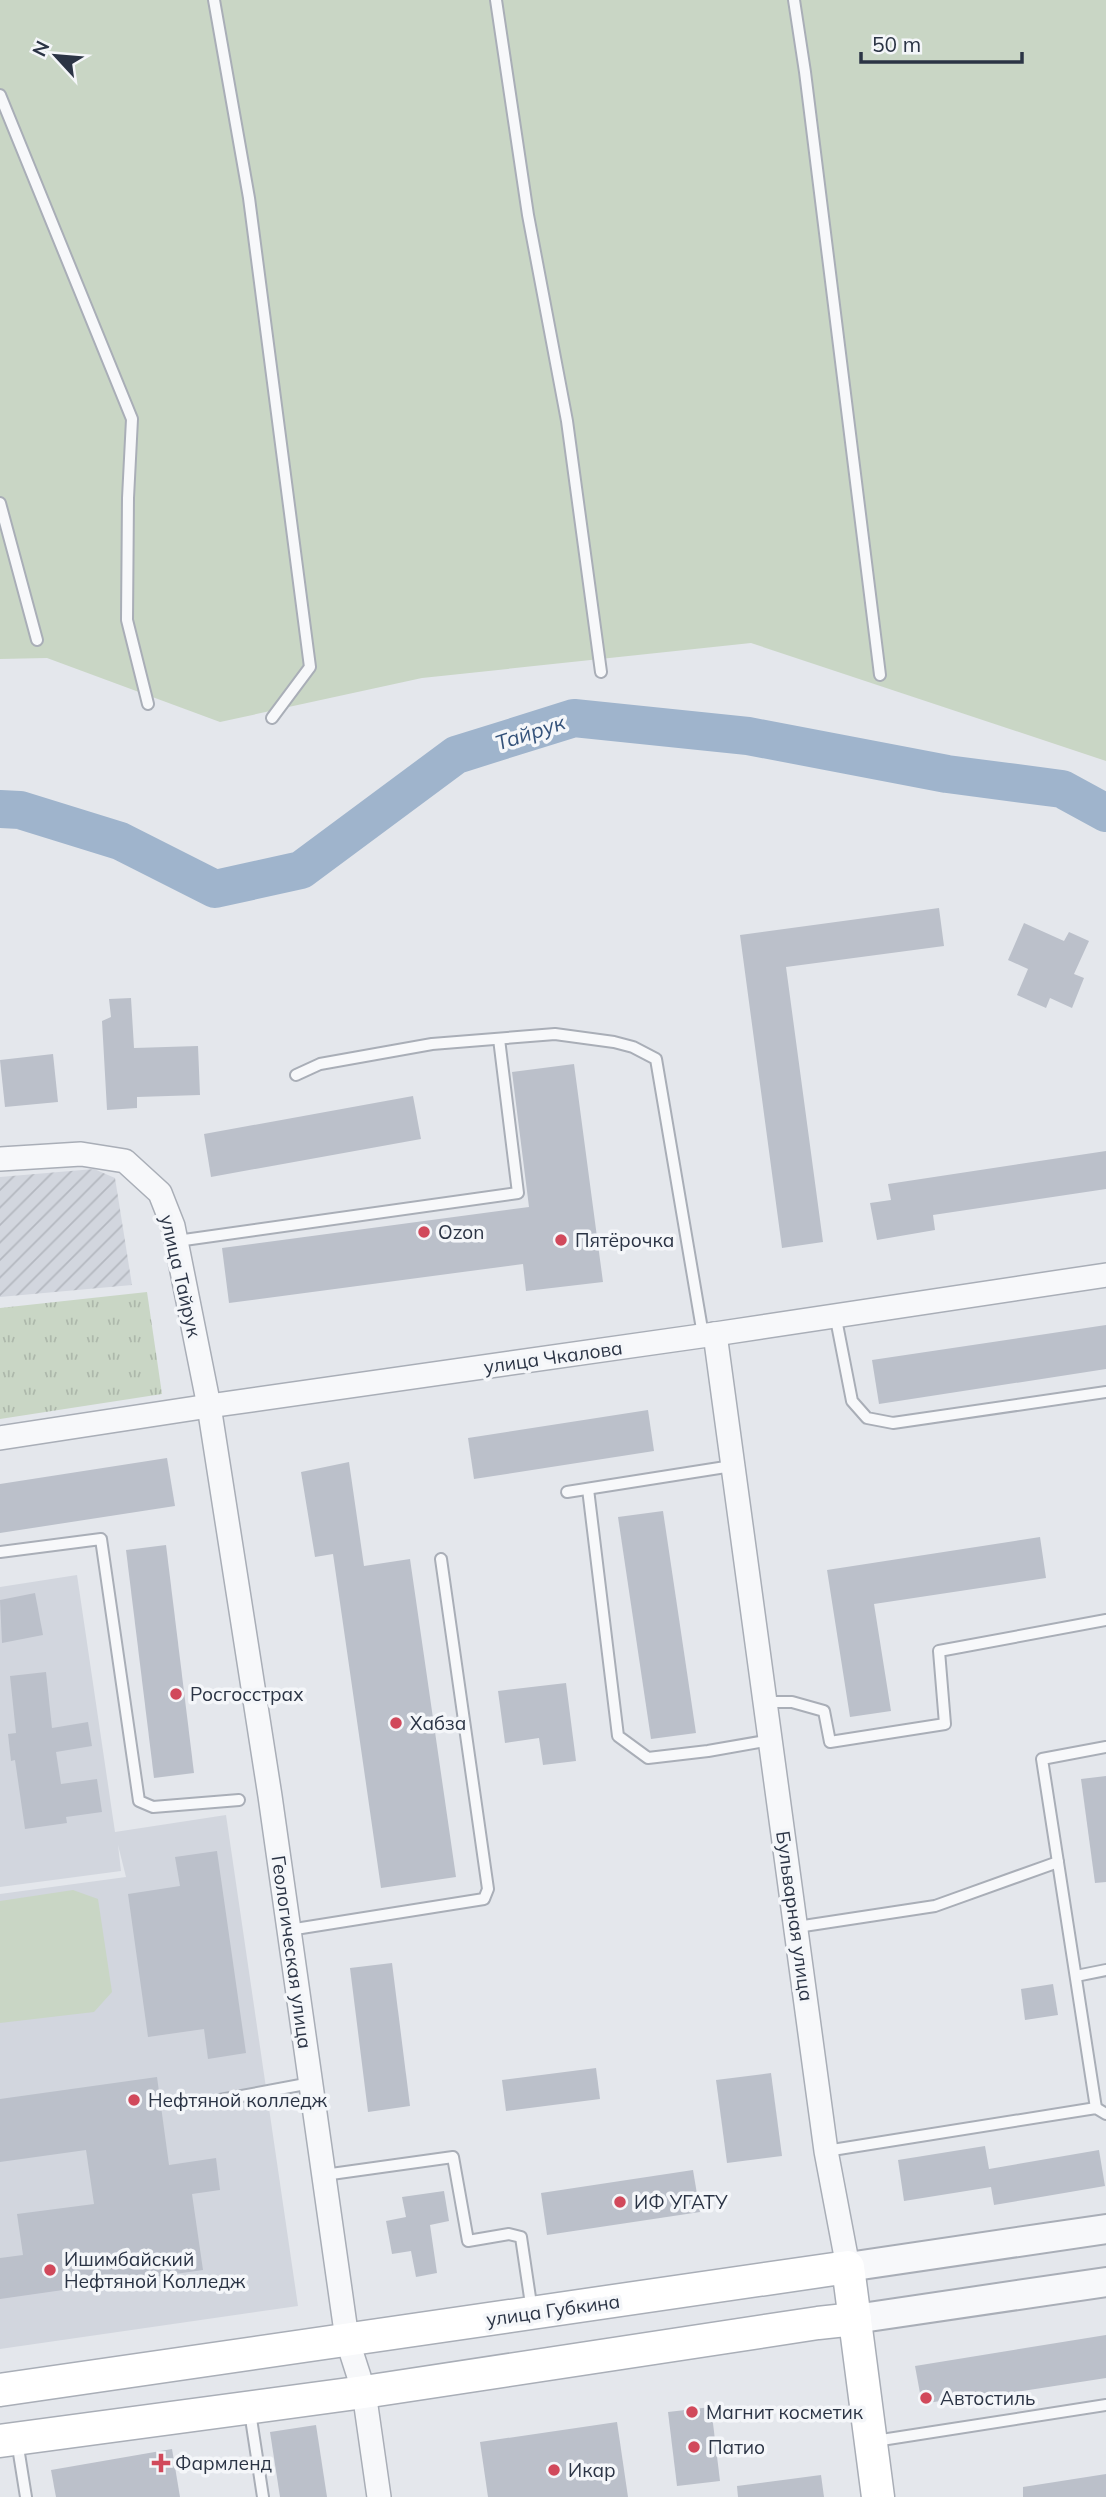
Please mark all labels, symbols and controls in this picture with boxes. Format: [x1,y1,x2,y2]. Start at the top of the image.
north arrow [21,21,91,91]
scale bar [861,21,1022,65]
text: 50 m [872,31,921,57]
text: N [27,37,55,60]
water label: Тайрук [492,708,569,755]
street label: улица Тайрук [155,1212,207,1340]
place label: Ozon [438,1220,484,1244]
marker: Ozon [416,1224,432,1240]
place label: Пятёрочка [575,1228,674,1252]
marker: Пятёрочка [553,1232,569,1248]
street label: улица Чкалова [482,1335,624,1379]
place label: Росгосстрах [190,1682,304,1706]
marker: Росгосстрах [168,1686,184,1702]
place label: Хабза [410,1711,466,1735]
marker: Хабза [388,1715,404,1731]
street label: Бульварная улица [771,1829,819,2003]
street label: Геологическая улица [267,1854,317,2050]
place label: Нефтяной колледж [148,2088,328,2112]
marker: Нефтяной колледж [126,2092,142,2108]
place label: ИФ УГАТУ [634,2190,728,2214]
marker: ИФ УГАТУ [612,2194,628,2210]
place label: Ишимбайский Нефтяной Колледж [64,2247,246,2293]
marker: Ишимбайский Нефтяной Колледж [42,2262,58,2278]
street label: улица Губкина [484,2289,622,2331]
place label: Автостиль [940,2386,1036,2410]
marker: Автостиль [918,2390,934,2406]
place label: Магнит косметик [706,2400,864,2424]
marker: Магнит косметик [684,2404,700,2420]
place label: Патио [708,2435,765,2459]
marker: Патио [686,2439,702,2455]
place label: Фармленд [175,2451,273,2475]
marker: Фармленд [153,2455,169,2471]
place label: Икар [568,2458,616,2482]
marker: Икар [546,2462,562,2478]

